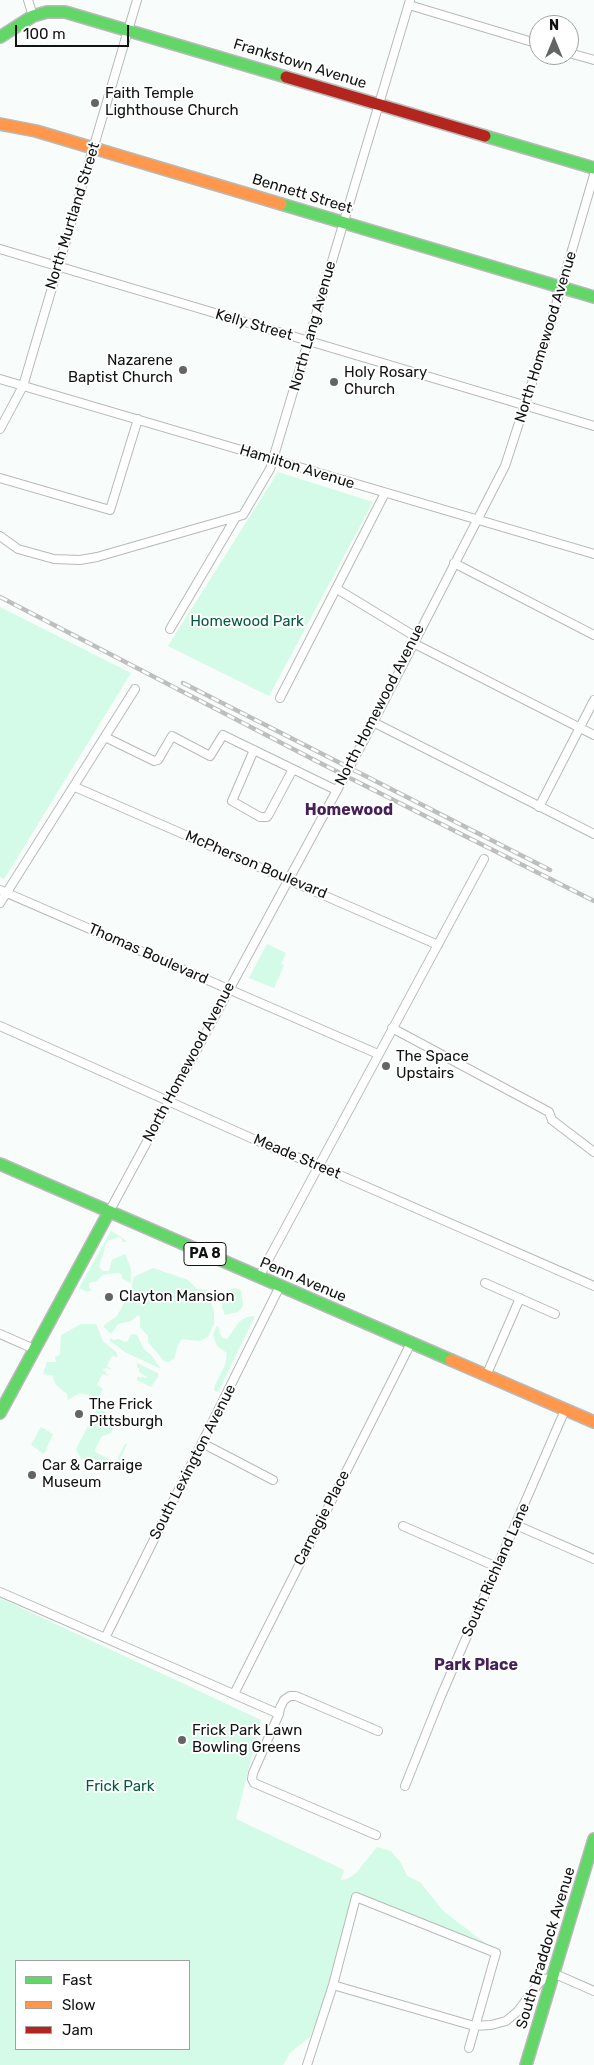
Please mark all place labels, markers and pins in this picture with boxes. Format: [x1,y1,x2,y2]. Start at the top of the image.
place label: Faith Temple Lighthouse Church [105,85,239,120]
marker: Faith Temple Lighthouse Church [89,97,101,109]
place label: Nazarene Baptist Church [68,352,173,387]
marker: Nazarene Baptist Church [177,364,189,376]
place label: Holy Rosary Church [344,364,427,399]
marker: Holy Rosary Church [328,376,340,388]
place label: The Space Upstairs [396,1048,469,1083]
marker: The Space Upstairs [380,1060,392,1072]
place label: Clayton Mansion [119,1288,235,1306]
marker: Clayton Mansion [103,1291,115,1303]
place label: The Frick Pittsburgh [89,1396,163,1431]
marker: The Frick Pittsburgh [73,1408,85,1420]
place label: Car & Carraige Museum [42,1457,143,1492]
marker: Car & Carraige Museum [26,1469,38,1481]
place label: Frick Park Lawn Bowling Greens [192,1722,302,1757]
marker: Frick Park Lawn Bowling Greens [176,1734,188,1746]

